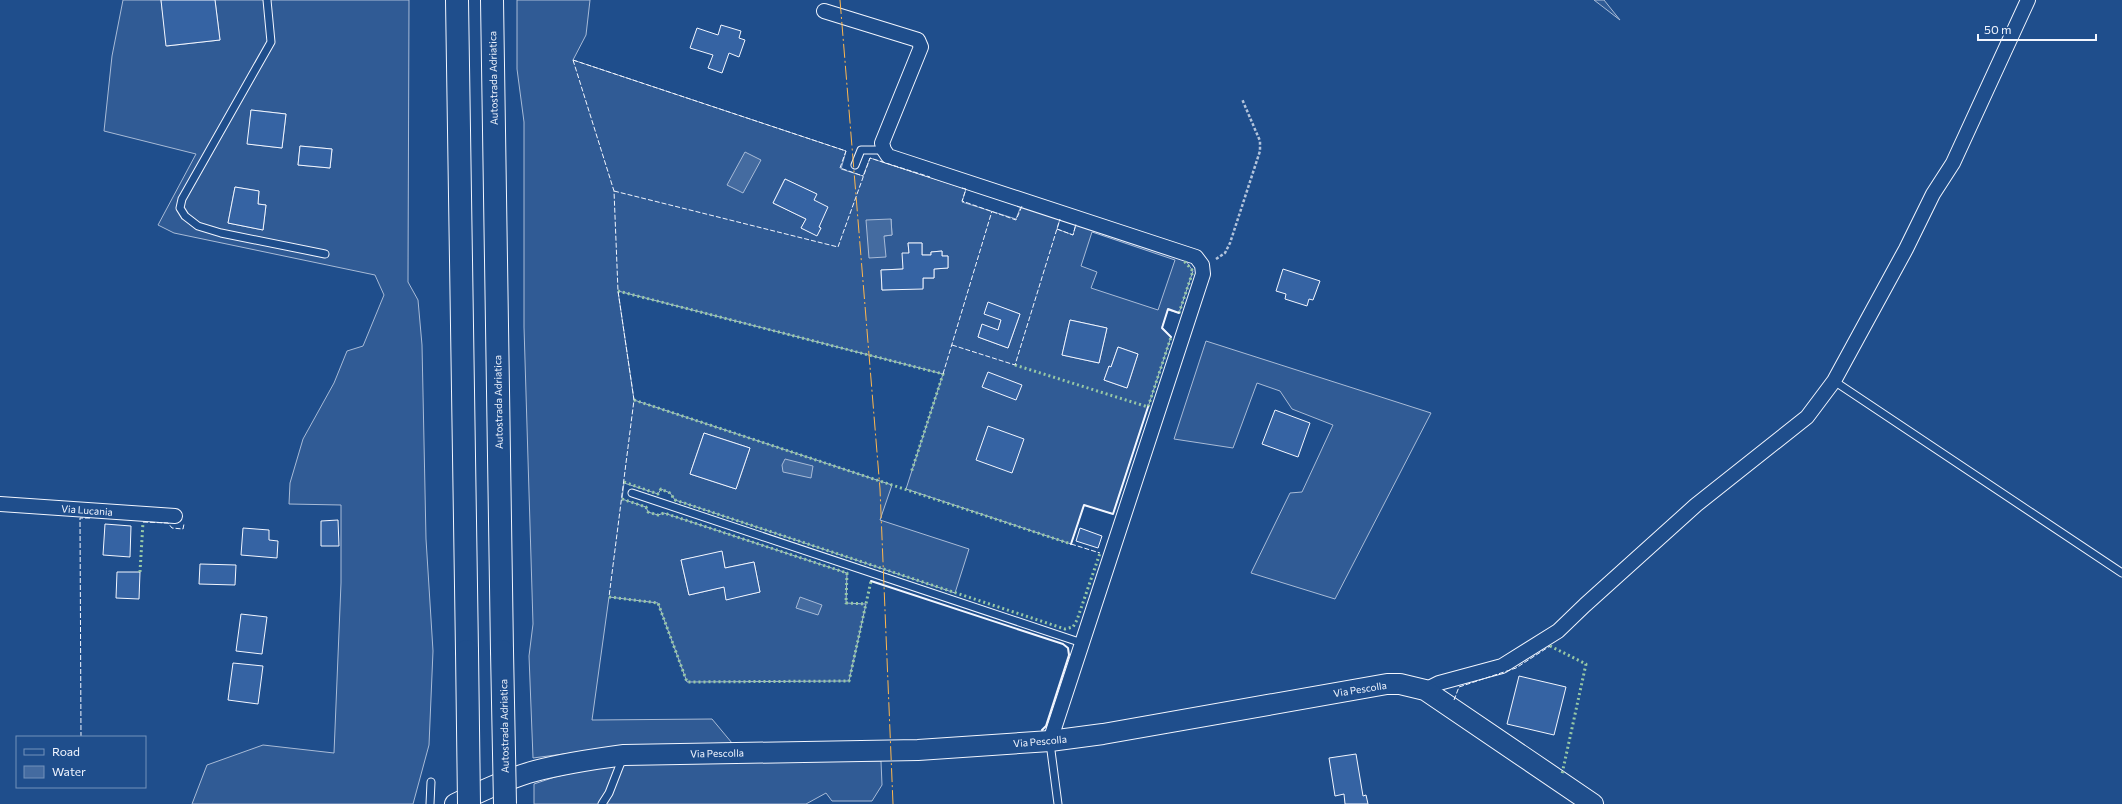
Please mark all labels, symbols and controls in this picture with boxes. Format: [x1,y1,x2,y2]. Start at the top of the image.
scale bar [1978,16,2096,42]
text: 50 m [1984,22,2012,36]
street label: Autostrada Adriatica [486,31,500,125]
street label: Autostrada Adriatica [491,355,505,449]
street label: Via Lucania [61,502,113,518]
street label: Autostrada Adriatica [497,679,511,773]
street label: Via Pescolla [1333,679,1387,699]
street label: Via Pescolla [1013,733,1067,749]
legend [16,736,146,788]
text: Road [52,744,80,758]
street label: Via Pescolla [690,747,744,759]
text: Water [52,764,86,778]

